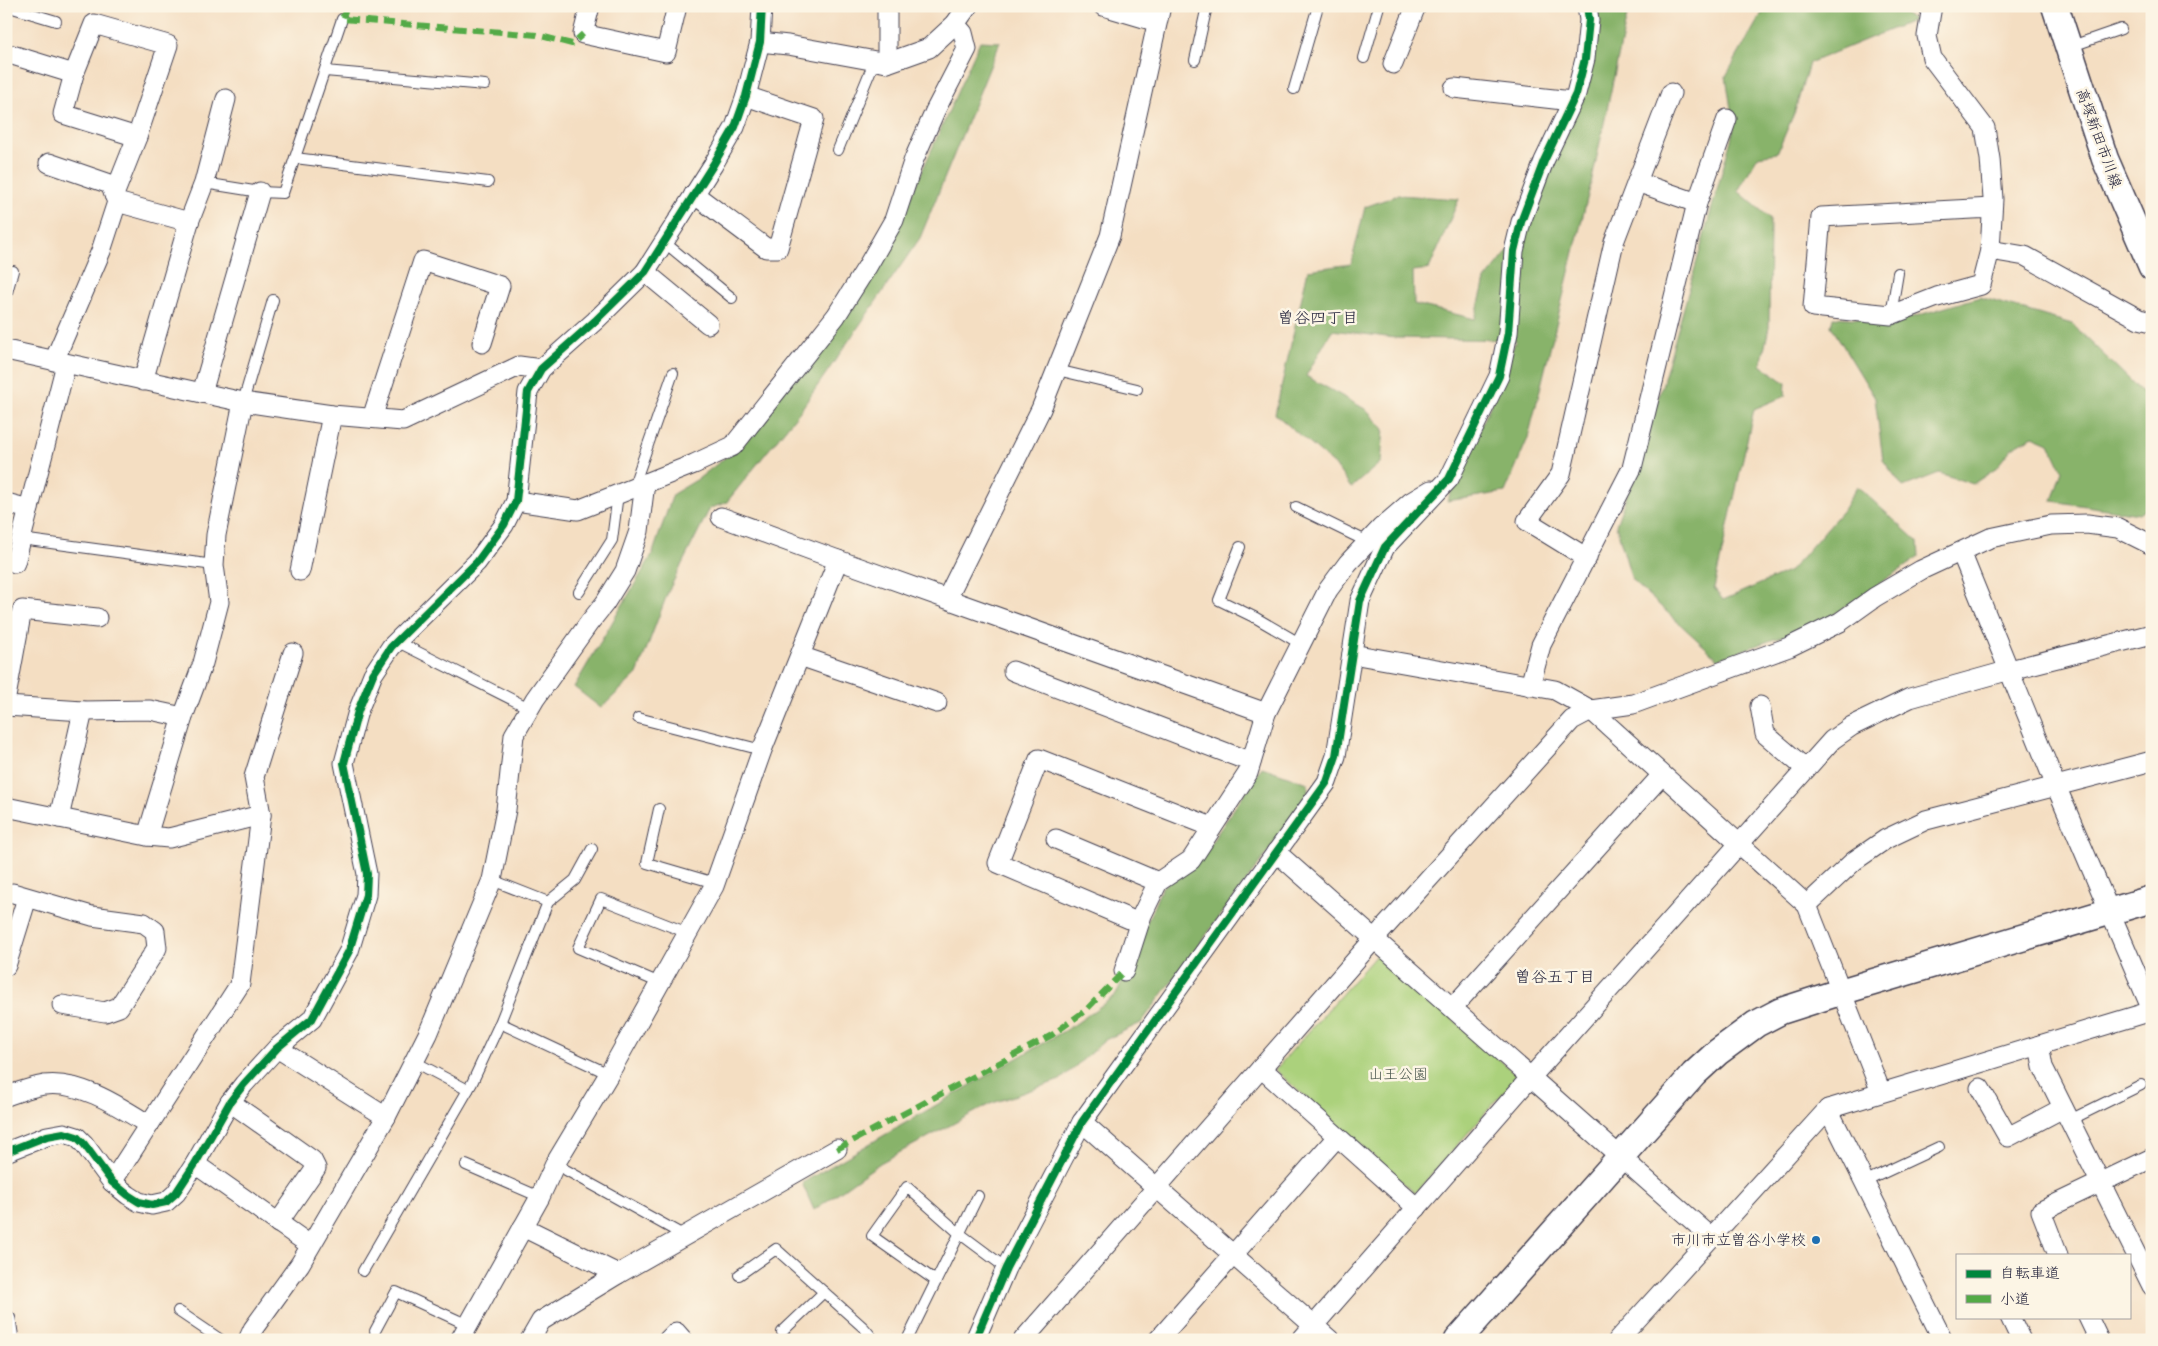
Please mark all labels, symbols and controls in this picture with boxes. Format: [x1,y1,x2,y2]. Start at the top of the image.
street label: 高塚新田市川線 [2071,85,2126,191]
district label: 曽谷四丁目 [1278,307,1358,329]
district label: 曽谷五丁目 [1515,966,1595,988]
park label: 山王公園 [1368,1064,1428,1085]
place label: 市川市立曽谷小学校 [1671,1230,1806,1251]
marker: 市川市立曽谷小学校 [1810,1234,1822,1246]
legend [1956,1254,2130,1318]
text: 自転車道 [2000,1263,2060,1284]
text: 小道 [2000,1289,2030,1310]

